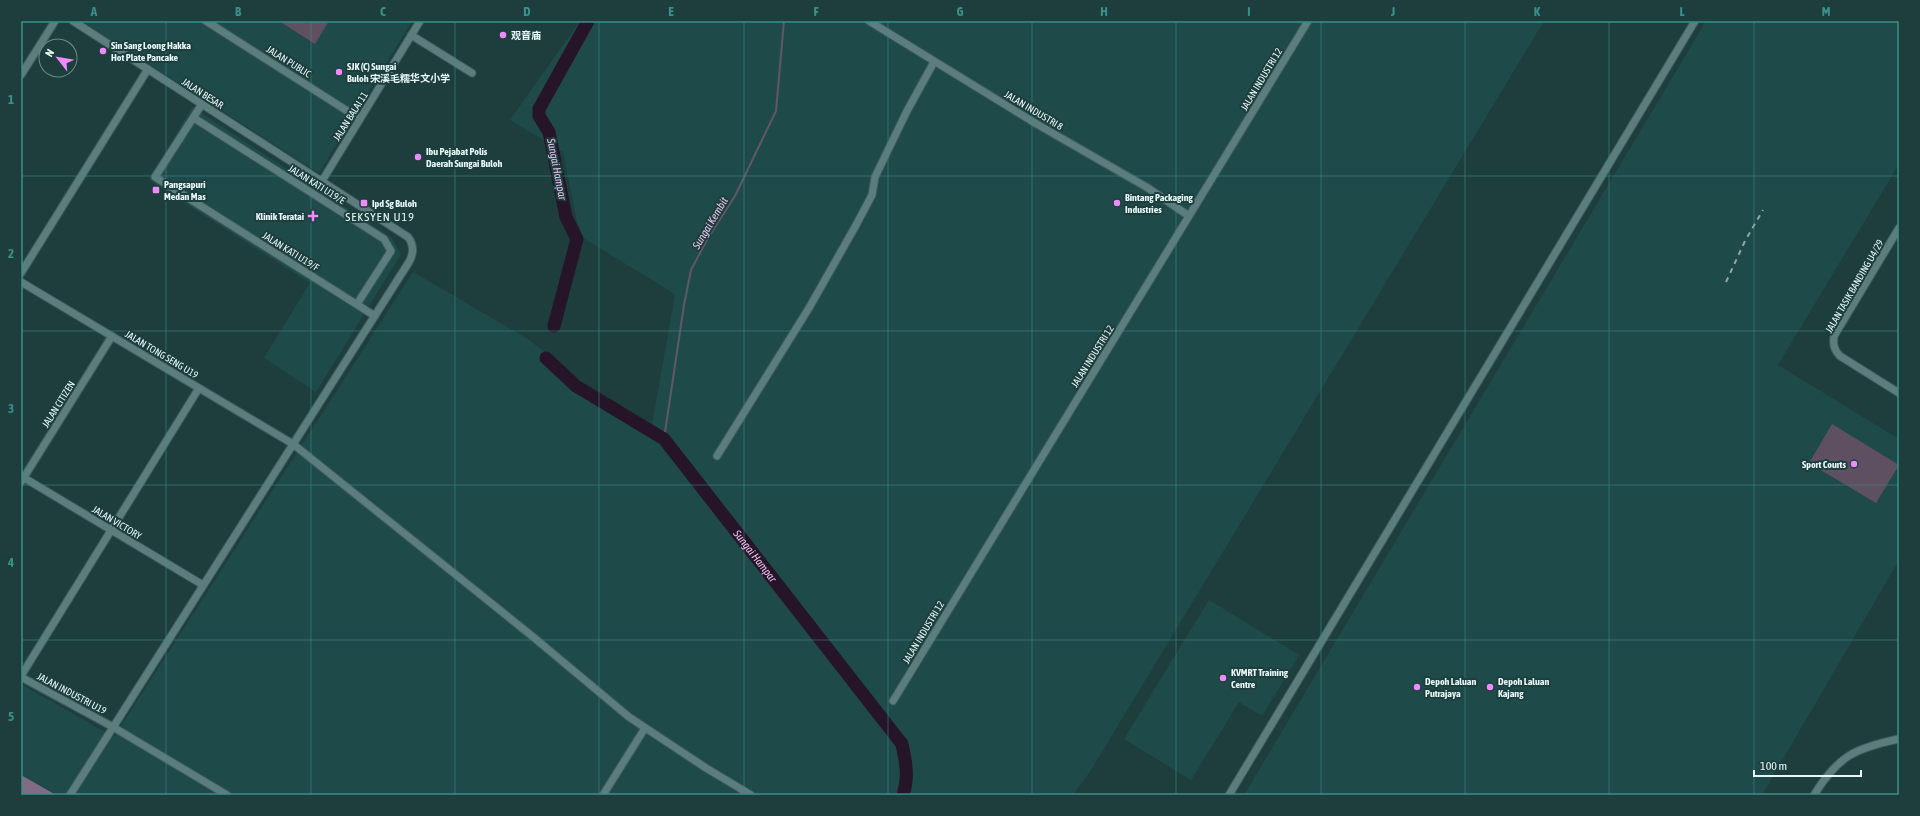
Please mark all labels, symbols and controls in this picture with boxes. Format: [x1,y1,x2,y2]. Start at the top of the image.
text: A [90,4,98,19]
text: B [235,4,242,19]
text: C [380,4,386,19]
text: D [523,4,531,19]
text: E [668,4,674,19]
text: F [813,4,819,19]
text: G [957,4,964,19]
text: H [1100,4,1108,19]
text: I [1247,4,1251,19]
text: J [1390,4,1395,19]
text: K [1534,4,1541,19]
text: L [1679,4,1685,19]
text: M [1822,4,1831,19]
marker: 观音庙 [498,30,508,40]
place label: 观音庙 [511,30,541,41]
north arrow [38,38,78,78]
place label: Sin Sang Loong Hakka Hot Plate Pancake [111,40,191,63]
street label: JALAN PUBLIC [264,43,314,80]
marker: Sin Sang Loong Hakka Hot Plate Pancake [98,46,108,56]
street label: JALAN INDUSTRI 12 [1238,46,1285,113]
text: N [43,47,56,59]
place label: SJK (C) Sungai Buloh 宋溪毛糯华文小学 [347,61,450,84]
marker: SJK (C) Sungai Buloh 宋溪毛糯华文小学 [334,67,344,77]
street label: JALAN BESAR [180,76,226,111]
street label: JALAN BALAI 11 [331,89,370,143]
street label: JALAN INDUSTRI 8 [1002,89,1065,132]
text: 1 [8,92,14,107]
water label: Sungai Hampar [545,136,569,201]
place label: Ibu Pejabat Polis Daerah Sungai Buloh [426,146,503,169]
marker: Ibu Pejabat Polis Daerah Sungai Buloh [413,152,423,162]
street label: JALAN KATI U19/E [286,163,348,207]
place label: Pangsapuri Medan Mas [164,179,206,202]
marker: Pangsapuri Medan Mas [151,185,161,195]
place label: Bintang Packaging Industries [1125,192,1193,215]
water label: Sungai Kembit [689,194,731,252]
marker: Ipd Sg Buloh [359,198,369,208]
place label: Ipd Sg Buloh [372,198,417,209]
marker: Bintang Packaging Industries [1112,198,1122,208]
marker: Klinik Teratai [307,210,319,222]
district label: SEKSYEN U19 [345,210,415,224]
place label: Klinik Teratai [256,211,304,222]
street label: JALAN KATI U19/F [260,230,321,273]
street label: JALAN TASIK BANDING U4/29 [1823,237,1886,335]
text: 2 [8,246,14,261]
street label: JALAN INDUSTRI 12 [1069,323,1116,389]
street label: JALAN TONG SENG U19 [123,328,200,381]
street label: JALAN CITIZEN [40,379,77,430]
text: 3 [8,401,14,416]
place label: Sport Courts [1802,459,1846,470]
marker: Sport Courts [1849,459,1859,469]
street label: JALAN VICTORY [90,503,144,542]
water label: Sungai Hampar [731,527,780,585]
text: 4 [7,555,14,570]
street label: JALAN INDUSTRI 12 [900,599,947,666]
place label: KVMRT Training Centre [1231,667,1289,690]
street label: JALAN INDUSTRI U19 [35,671,109,716]
marker: KVMRT Training Centre [1218,673,1228,683]
place label: Depoh Laluan Putrajaya [1425,676,1476,699]
place label: Depoh Laluan Kajang [1498,676,1549,699]
marker: Depoh Laluan Putrajaya [1412,682,1422,692]
marker: Depoh Laluan Kajang [1485,682,1495,692]
text: 5 [8,709,14,724]
scale bar [1754,752,1861,778]
text: 100 m [1760,759,1787,773]

